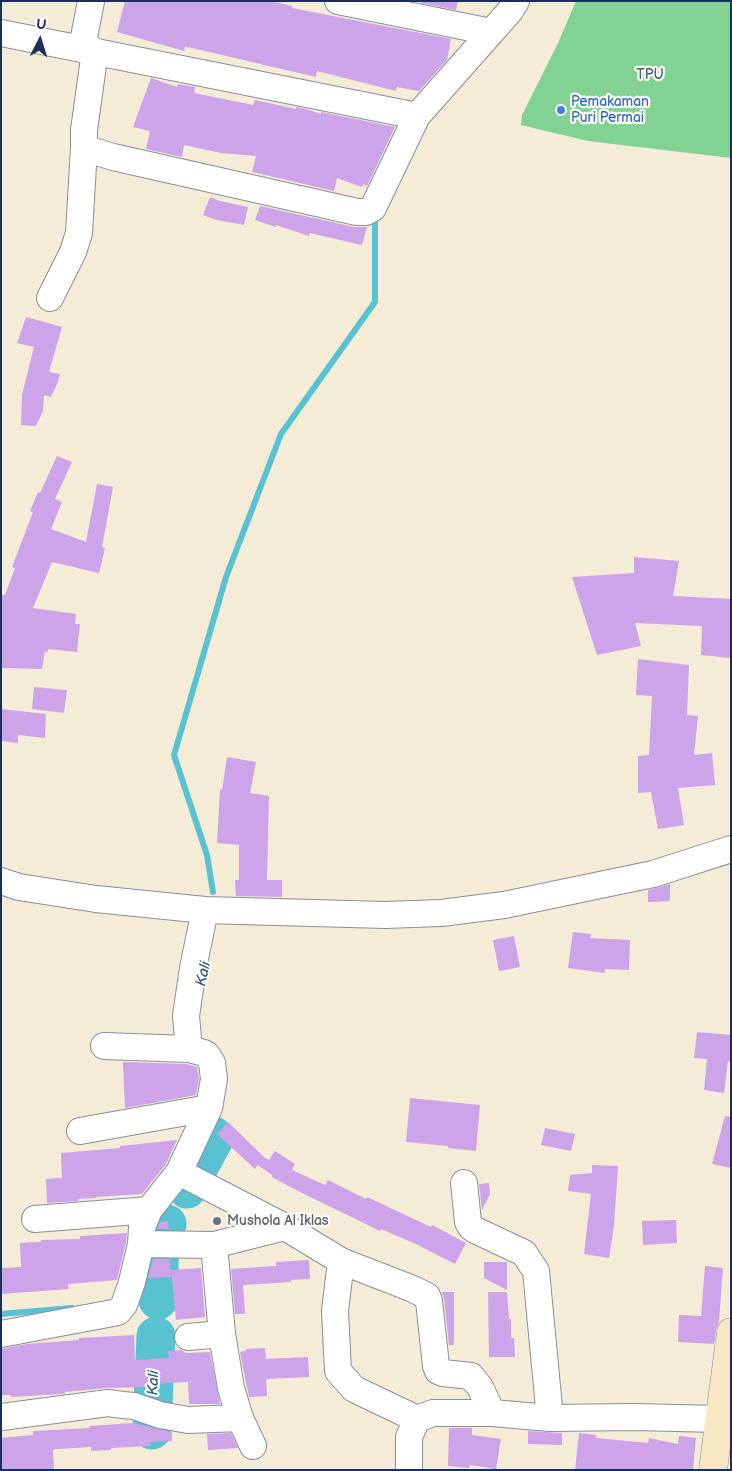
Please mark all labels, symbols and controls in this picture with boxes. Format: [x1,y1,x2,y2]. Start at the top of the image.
north arrow [15,15,65,65]
text: U [36,16,47,33]
park label: TPU [636,67,664,83]
place label: Pemakaman Puri Permai [571,94,649,126]
marker: Pemakaman Puri Permai [555,104,567,116]
water label: Kali [193,960,215,988]
place label: Mushola Al Iklas [227,1213,329,1229]
marker: Mushola Al Iklas [211,1215,223,1227]
water label: Kali [145,1370,163,1396]

